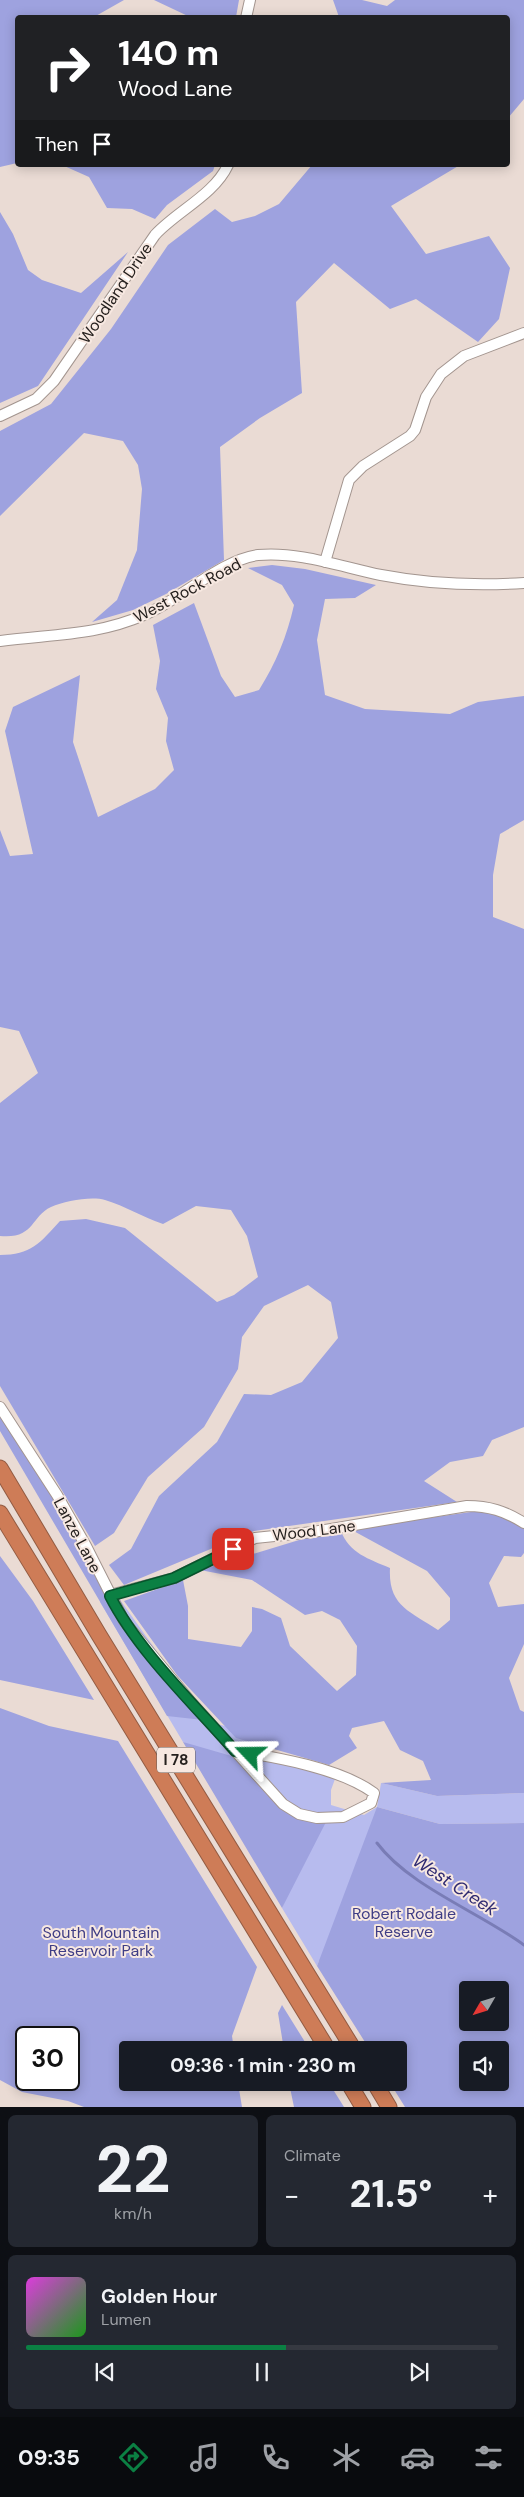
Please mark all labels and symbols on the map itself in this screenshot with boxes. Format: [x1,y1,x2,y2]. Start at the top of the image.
street label: Woodland Drive [74,239,157,348]
street label: West Rock Road [130,553,245,628]
street label: Lanze Lane [49,1494,106,1577]
street label: Wood Lane [271,1515,357,1546]
pin [212,1528,254,1570]
position arrow [223,1727,275,1779]
road number: I 78 [157,1748,195,1772]
water label: West Creek [408,1849,503,1922]
park label: Robert Rodale Reserve [352,1903,456,1942]
park label: South Mountain Reservoir Park [43,1922,159,1961]
north arrow [459,1981,509,2031]
speed limit sign: 30 [15,2026,80,2091]

